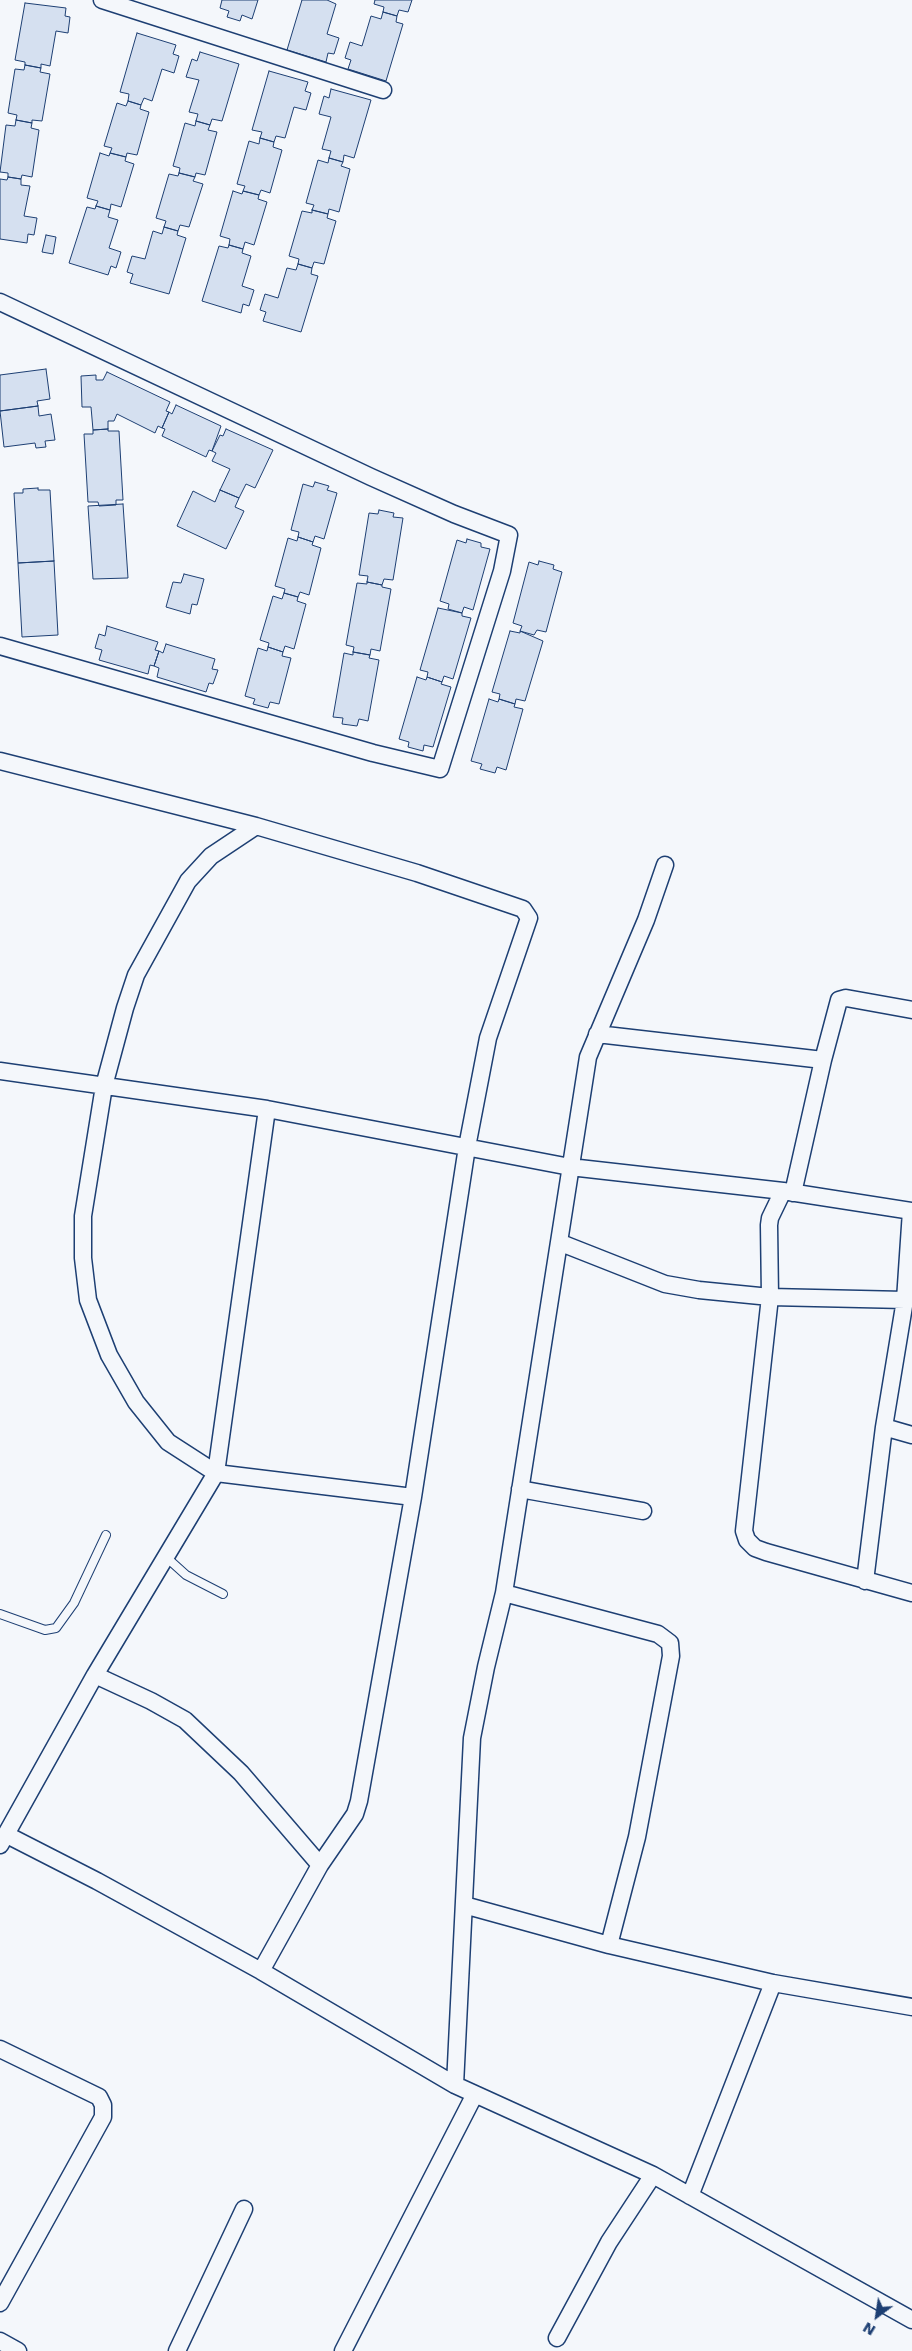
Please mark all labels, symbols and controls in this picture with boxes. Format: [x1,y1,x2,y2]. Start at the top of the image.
north arrow [852,2291,902,2341]
text: N [860,2319,878,2339]

